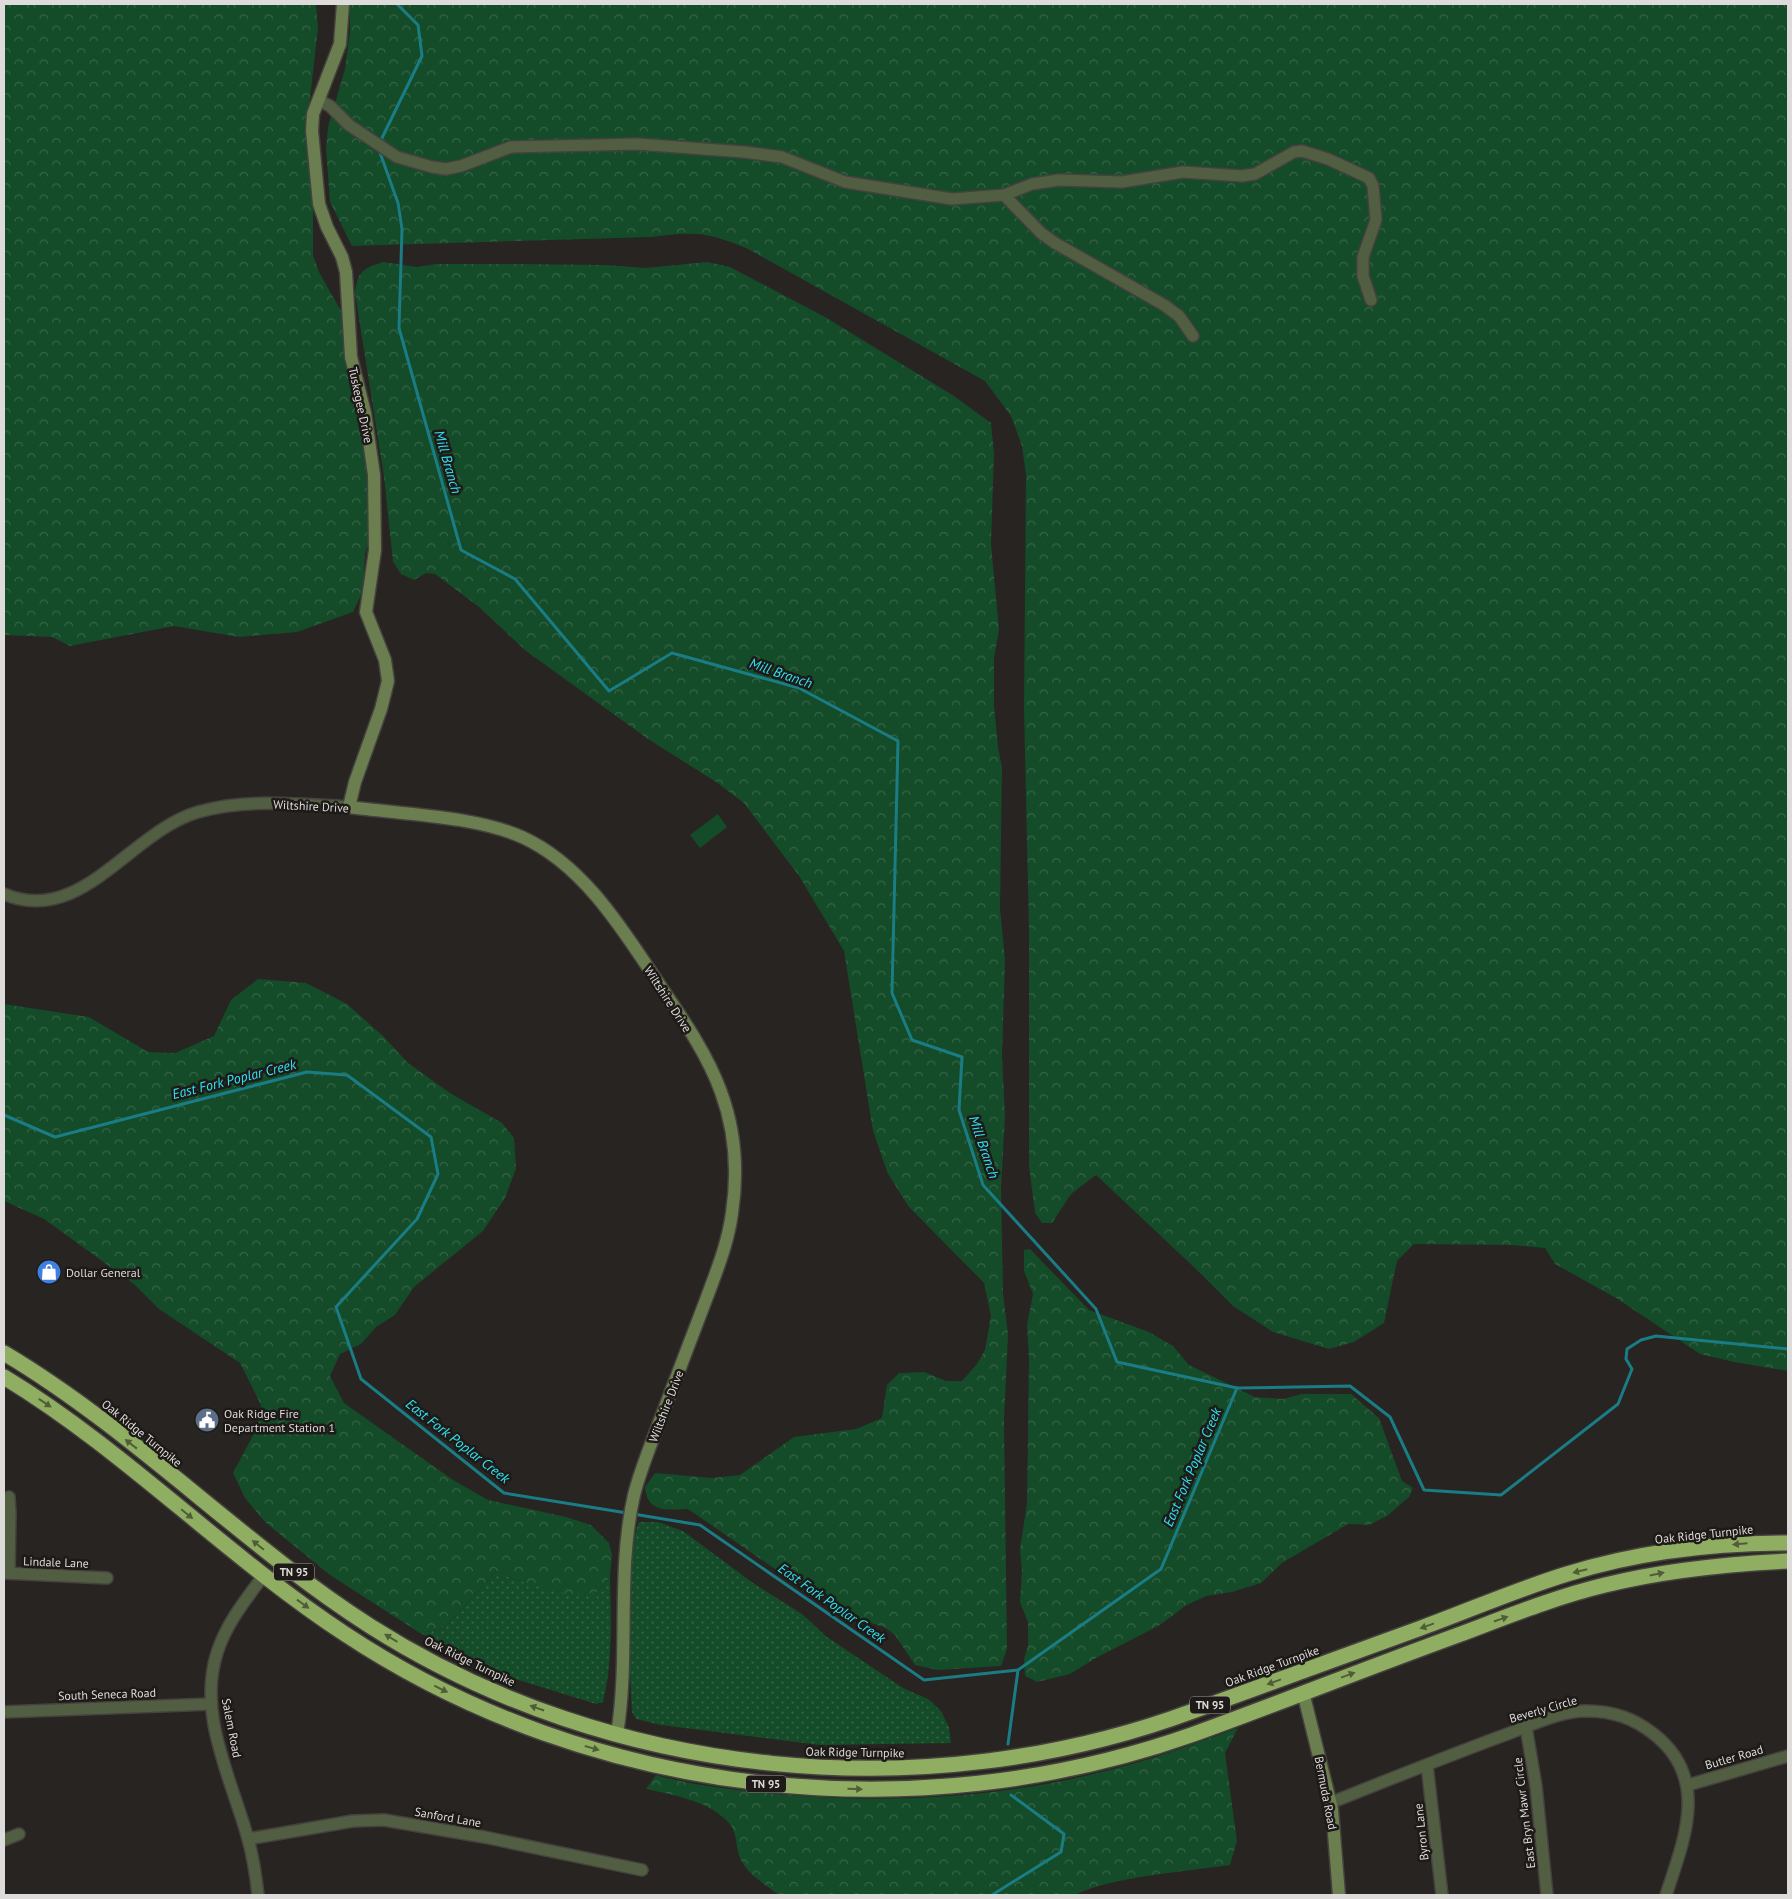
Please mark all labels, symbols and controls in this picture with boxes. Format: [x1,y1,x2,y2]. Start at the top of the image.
street label: Tuskegee Drive [346,366,376,444]
water label: Mill Branch [430,428,466,496]
water label: Mill Branch [747,654,815,692]
street label: Wiltshire Drive [273,797,349,815]
street label: Wiltshire Drive [641,963,695,1035]
water label: East Fork Poplar Creek [170,1055,299,1103]
water label: Mill Branch [965,1113,1003,1181]
shop icon: Dollar General [36,1259,62,1285]
place label: Dollar General [66,1265,141,1280]
street label: Wiltshire Drive [645,1368,687,1444]
water label: East Fork Poplar Creek [402,1395,514,1488]
street label: Oak Ridge Turnpike [99,1396,185,1470]
one-way arrow [38,1399,52,1408]
water label: East Fork Poplar Creek [1159,1404,1225,1529]
place label: Oak Ridge Fire Department Station 1 [224,1406,335,1435]
public building icon: Oak Ridge Fire Department Station 1 [194,1407,220,1433]
one-way arrow [124,1438,137,1449]
one-way arrow [180,1508,193,1519]
street label: Oak Ridge Turnpike [1654,1521,1754,1547]
one-way arrow [252,1539,265,1550]
one-way arrow [1731,1540,1747,1548]
street label: Lindale Lane [23,1553,89,1571]
water label: East Fork Poplar Creek [775,1559,890,1647]
road number: TN 95 [274,1564,314,1580]
one-way arrow [1572,1567,1587,1575]
one-way arrow [1649,1570,1664,1578]
one-way arrow [296,1599,309,1609]
one-way arrow [1494,1615,1509,1623]
one-way arrow [1419,1622,1434,1630]
street label: Oak Ridge Turnpike [422,1633,518,1689]
one-way arrow [384,1634,397,1643]
street label: Oak Ridge Turnpike [1223,1642,1321,1690]
one-way arrow [1341,1671,1356,1678]
one-way arrow [1266,1678,1281,1686]
street label: South Seneca Road [58,1685,156,1703]
one-way arrow [434,1685,448,1693]
street label: Beverly Circle [1507,1692,1579,1726]
road number: TN 95 [1190,1696,1230,1714]
street label: Salem Road [219,1697,245,1759]
one-way arrow [529,1704,544,1712]
street label: Butler Road [1703,1742,1765,1772]
street label: Oak Ridge Turnpike [805,1744,905,1760]
one-way arrow [584,1745,599,1753]
street label: Bermuda Road [1312,1755,1340,1831]
street label: East Bryn Mawr Circle [1510,1757,1538,1869]
road number: TN 95 [746,1776,786,1792]
one-way arrow [847,1785,863,1793]
street label: Byron Lane [1411,1803,1431,1861]
street label: Sanford Lane [414,1804,482,1830]

